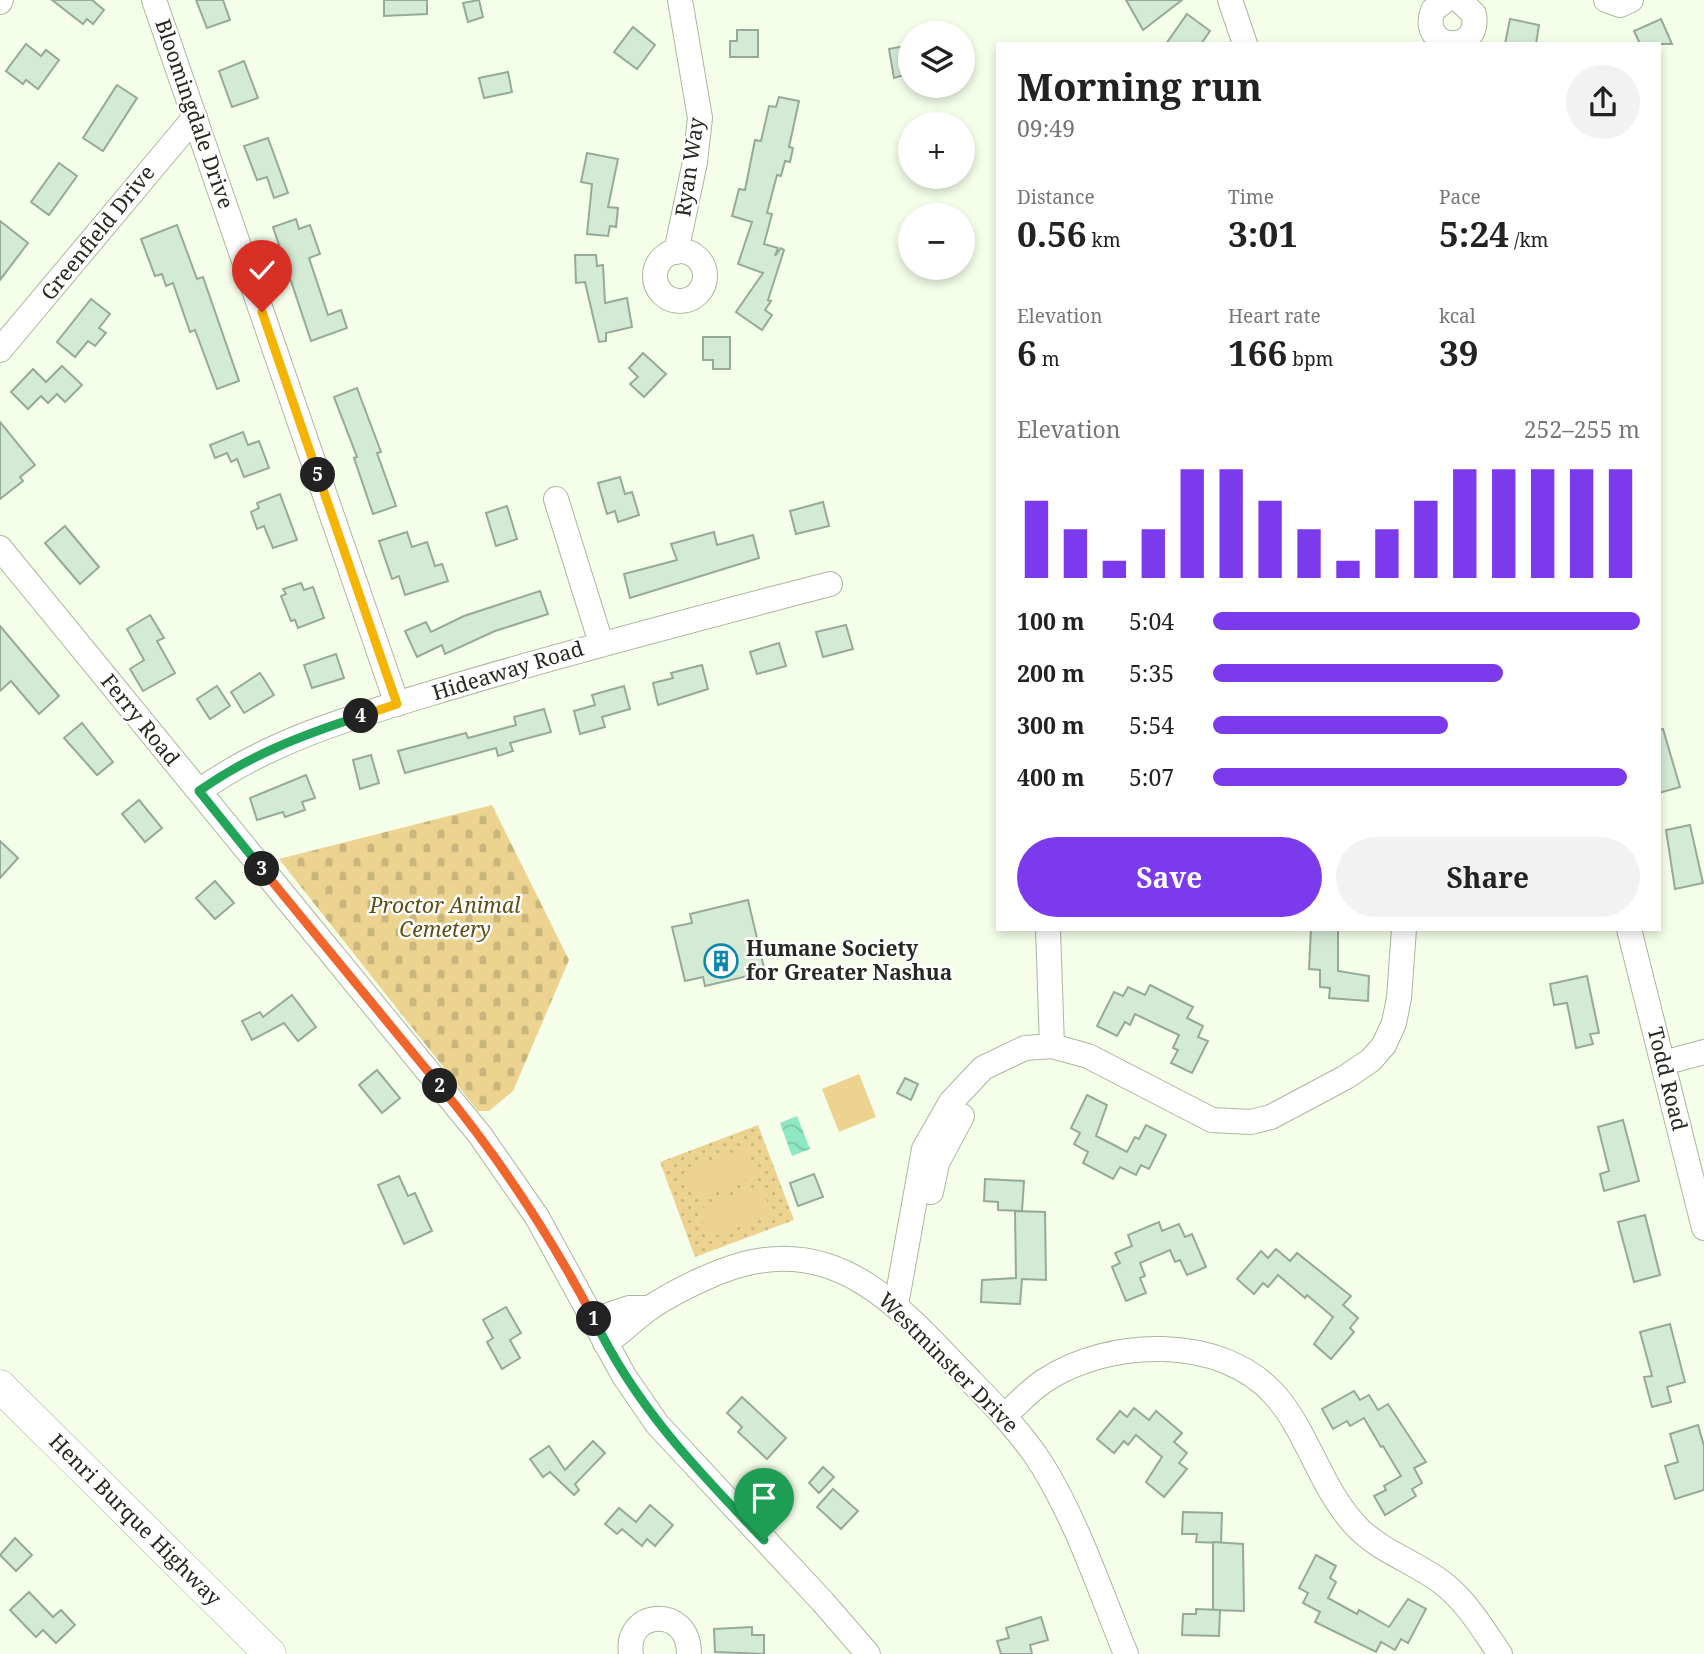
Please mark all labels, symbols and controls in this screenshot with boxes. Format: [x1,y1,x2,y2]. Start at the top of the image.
street label: Bloomingdale Drive [149,15,241,212]
map controls [898,21,975,280]
button: layers [898,21,975,98]
text: Morning run [1017,60,1262,112]
button: share [1566,65,1640,139]
button: + [898,112,975,189]
text: 09:49 [1017,112,1075,144]
street label: Ryan Way [668,115,710,218]
street label: Greenfield Drive [34,159,160,306]
text: Distance [1017,184,1095,210]
text: Time [1228,184,1274,210]
text: Pace [1439,184,1481,210]
button: − [898,203,975,280]
text: 0.56 [1017,210,1087,257]
text: 3:01 [1228,210,1298,257]
text: 5:24 [1439,210,1509,257]
text: km [1087,227,1121,253]
text: /km [1509,227,1548,253]
pin [232,240,292,312]
icon: check [243,251,281,289]
text: Elevation [1017,303,1103,329]
text: Heart rate [1228,303,1321,329]
text: kcal [1439,303,1476,329]
text: 6 [1017,329,1037,376]
text: 166 [1228,329,1287,376]
text: 39 [1439,329,1479,376]
text: m [1037,346,1060,372]
text: bpm [1287,346,1334,372]
text: Elevation [1017,413,1121,445]
text: 252–255 m [1524,413,1640,445]
pin: 5 [300,458,336,492]
text: 5 [312,461,323,487]
text: 100 m [1017,605,1085,637]
text: 5:04 [1129,605,1174,637]
street label: Hideaway Road [429,634,587,706]
text: 200 m [1017,657,1085,689]
text: 5:35 [1129,657,1174,689]
street label: Ferry Road [95,668,186,771]
pin: 4 [344,698,378,734]
text: 4 [355,702,366,728]
text: 300 m [1017,709,1085,741]
text: 5:54 [1129,709,1174,741]
text: 400 m [1017,761,1085,793]
text: 5:07 [1129,761,1174,793]
button: Save [1017,837,1322,917]
button: Share [1336,837,1640,917]
pin: 3 [244,852,280,886]
text: 3 [256,855,267,881]
park label: Proctor Animal Cemetery [369,891,521,943]
place label: Humane Society for Greater Nashua [746,934,952,986]
building icon: Humane Society for Greater Nashua [702,942,740,980]
street label: Todd Road [1642,1024,1694,1134]
pin: 2 [422,1068,458,1104]
text: 2 [434,1072,445,1098]
street label: Westminster Drive [872,1286,1025,1439]
pin: 1 [576,1302,612,1336]
text: 1 [588,1305,599,1331]
street label: Henri Burque Highway [44,1427,228,1612]
pin [734,1468,794,1540]
icon: arrive [745,1479,783,1517]

